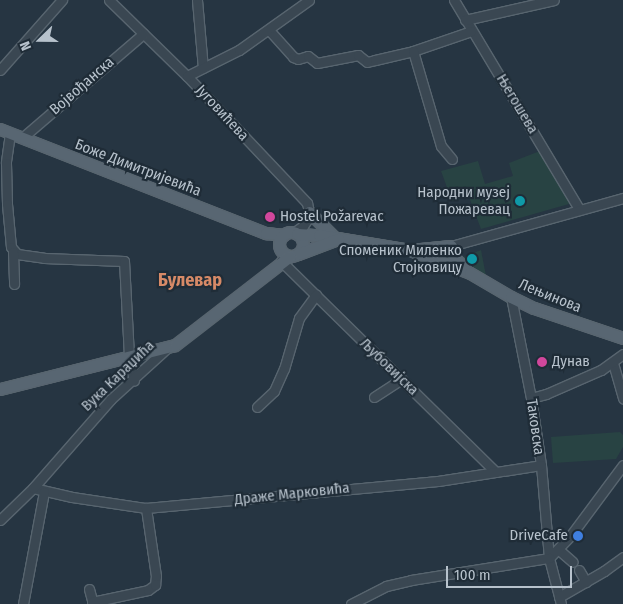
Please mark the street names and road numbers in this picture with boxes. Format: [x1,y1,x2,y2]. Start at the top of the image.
street label: Војвођанска [46,53,118,119]
street label: Његошева [492,71,542,137]
street label: Југовићева [192,81,252,145]
street label: Боже Димитријевића [72,136,204,200]
street label: Лењинова [516,275,584,317]
street label: Љубовијска [356,335,422,399]
street label: Вука Караџића [78,337,158,415]
street label: Таковска [522,398,548,456]
street label: Драже Марковића [234,479,350,509]

